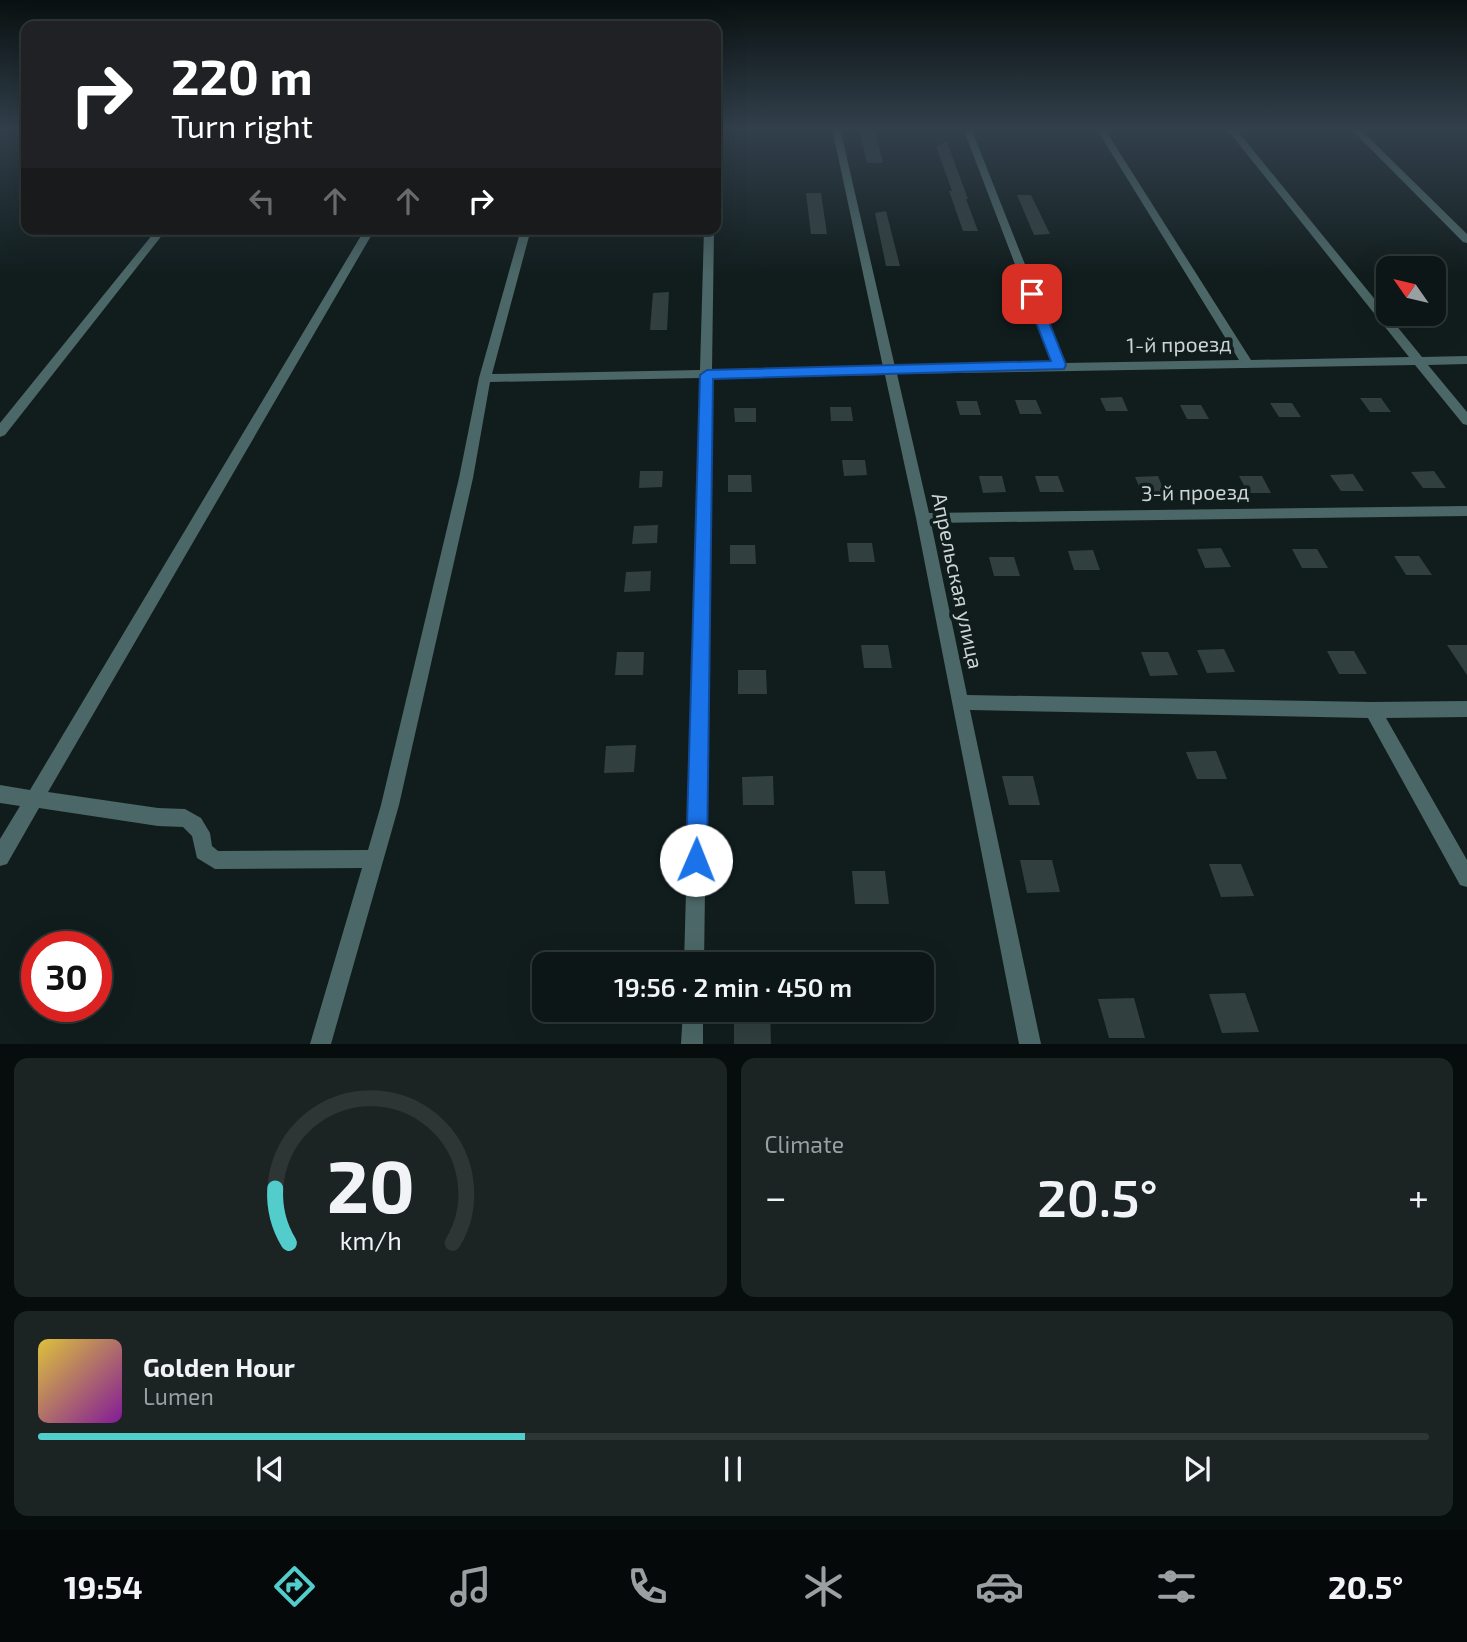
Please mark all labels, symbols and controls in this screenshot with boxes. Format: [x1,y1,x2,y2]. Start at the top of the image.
text: 220 m [171,46,313,105]
icon: right [56,49,147,140]
text: Turn right [171,106,313,144]
icon: left [243,182,281,220]
icon: ahead [316,182,354,220]
icon: ahead [389,182,427,220]
icon: right [462,182,500,220]
north arrow [1376,256,1446,326]
map controls [1376,256,1446,326]
pin [1002,264,1062,324]
icon: arrive [1013,275,1051,313]
street label: 1-й проезд [1126,330,1232,357]
street label: 3-й проезд [1141,478,1249,505]
street label: Апрельская улица [927,490,989,671]
position arrow [659,823,733,897]
speed limit sign: 30 [21,931,112,1022]
text: 19:56 · 2 min · 450 m [614,971,852,1002]
text: Climate [765,1130,844,1158]
text: 20 [326,1141,414,1229]
text: 20.5° [1037,1165,1158,1227]
text: − [765,1173,787,1219]
text: + [1408,1173,1429,1219]
text: km/h [339,1225,401,1255]
text: Golden Hour [143,1351,295,1382]
text: Lumen [143,1382,214,1410]
icon: previous [251,1450,289,1488]
icon: pause [714,1450,752,1488]
icon: next [1178,1450,1216,1488]
icon: directions [270,1562,319,1611]
icon: music [446,1562,495,1611]
icon: phone [623,1562,672,1611]
icon: climate [799,1562,848,1611]
icon: car [975,1562,1024,1611]
icon: filters [1152,1562,1201,1611]
text: 19:54 [64,1567,143,1605]
text: 20.5° [1328,1567,1403,1605]

